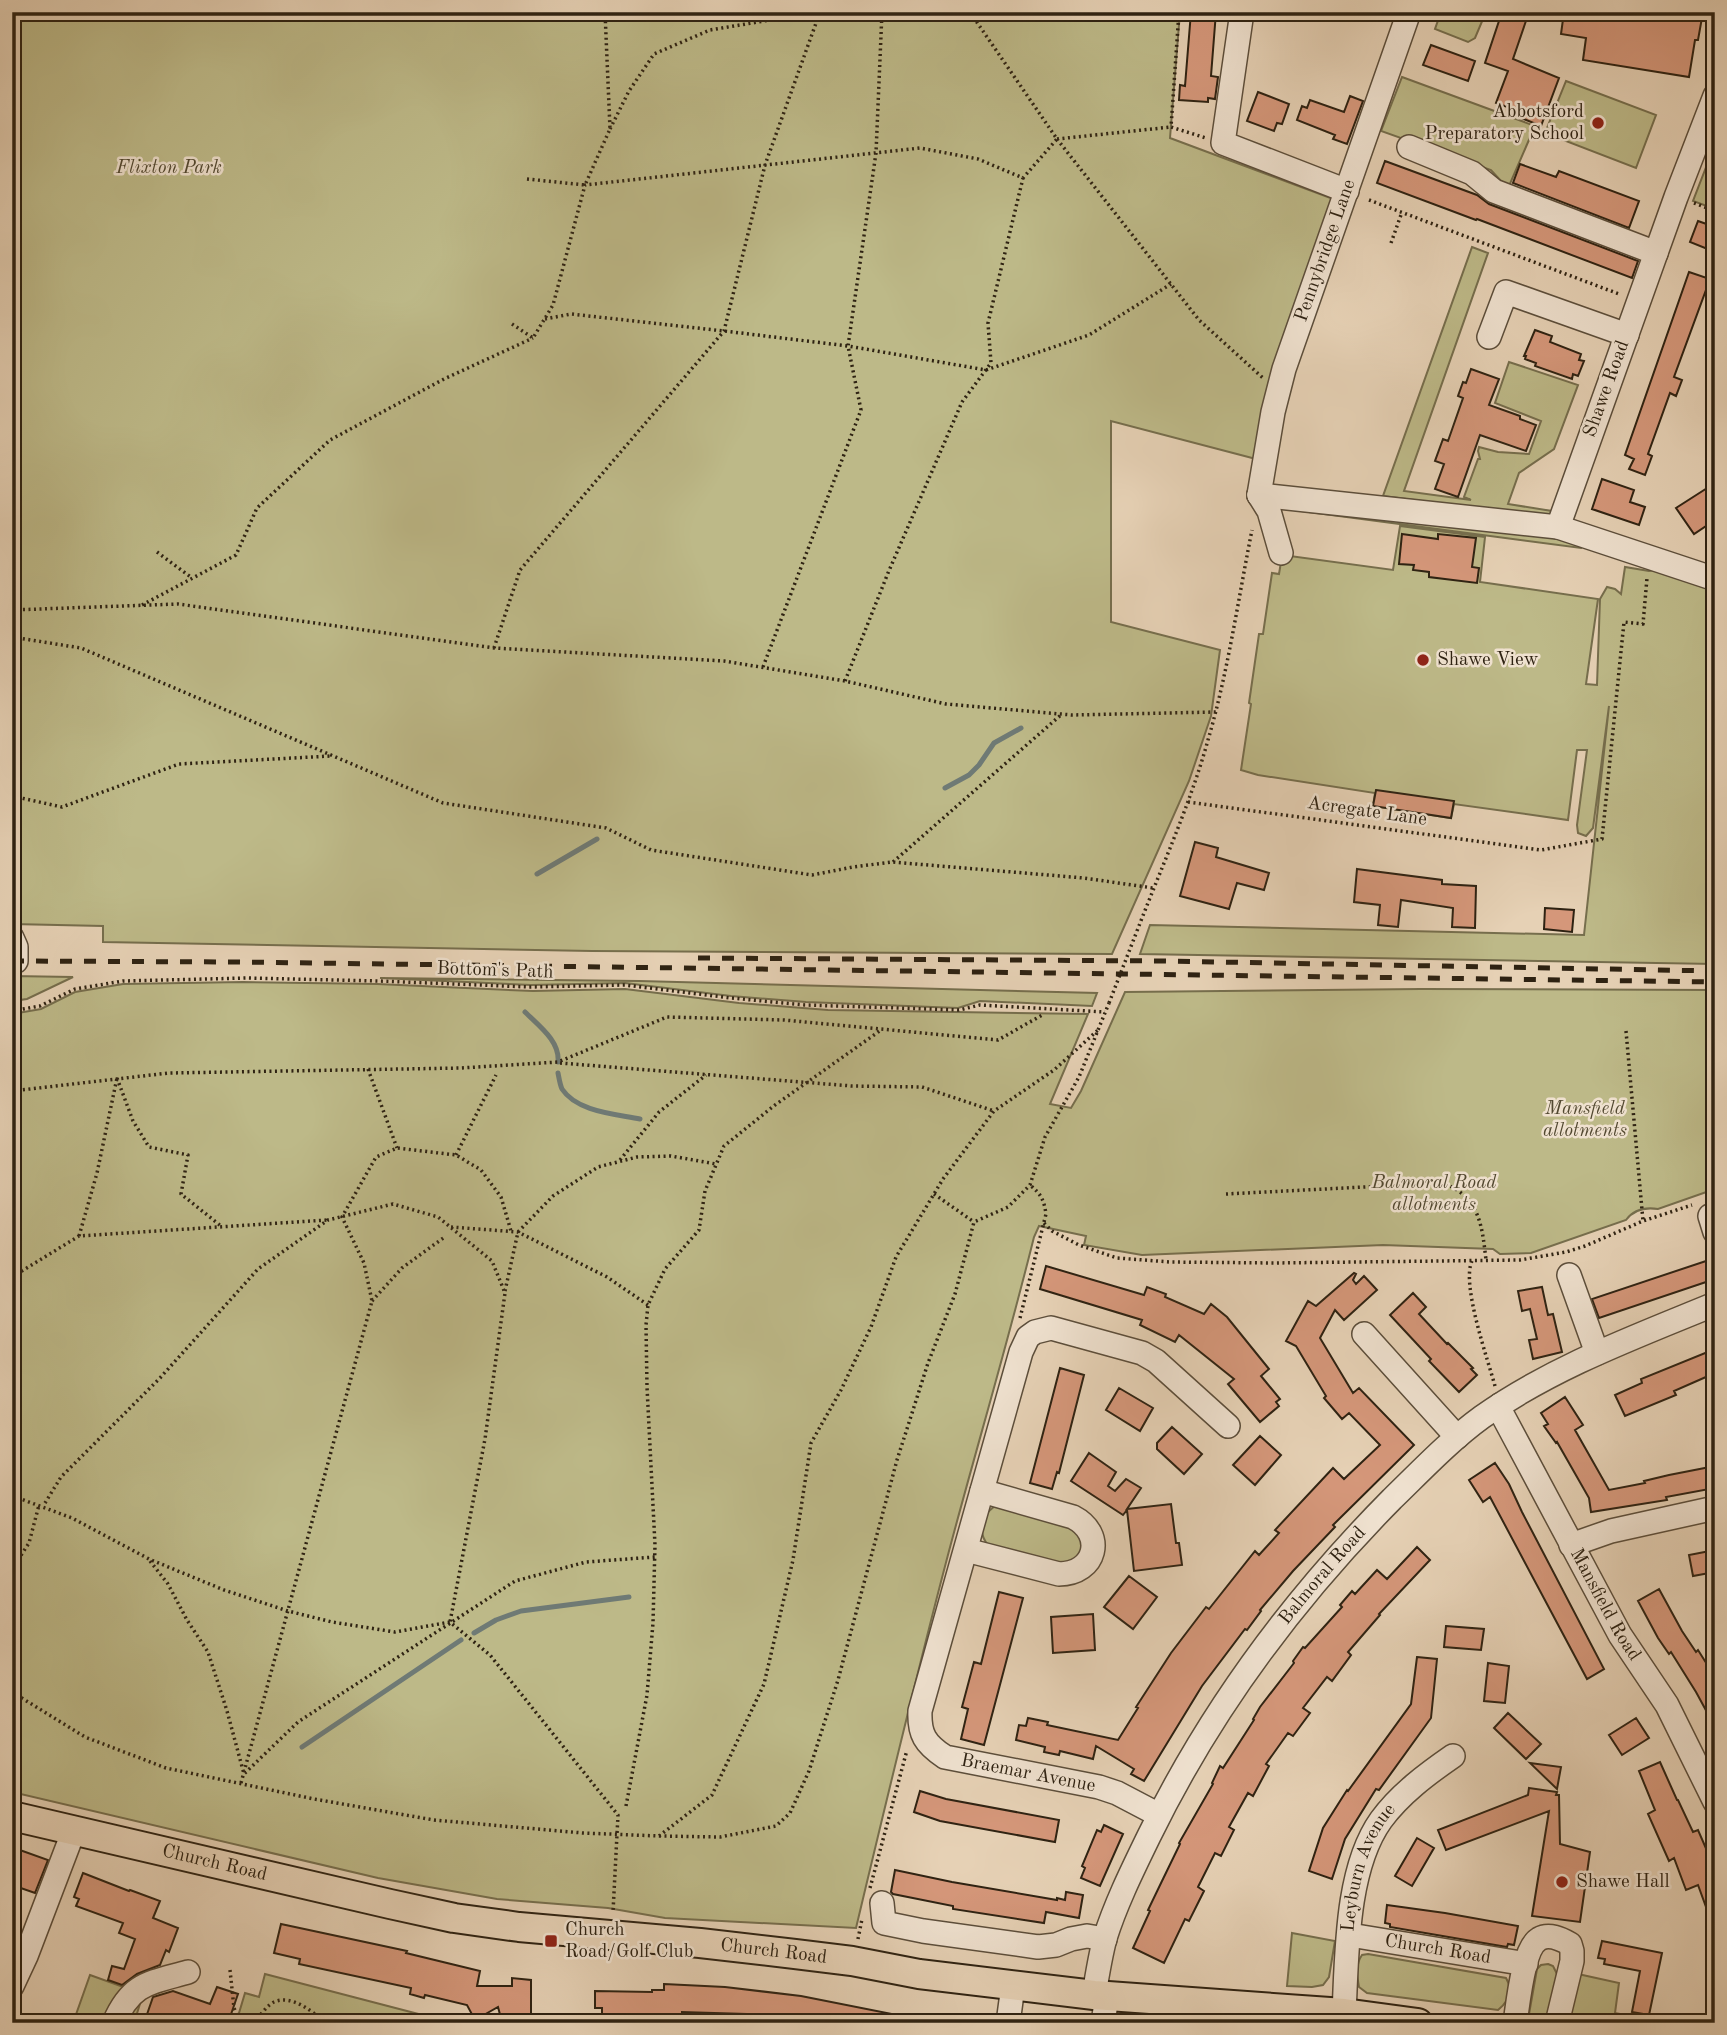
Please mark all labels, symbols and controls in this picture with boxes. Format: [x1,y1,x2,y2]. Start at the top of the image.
place label: Abbotsford Preparatory School [1425,103,1584,144]
marker: Abbotsford Preparatory School [1590,115,1606,131]
park label: Flixton Park [115,159,222,178]
street label: Pennybridge Lane [1292,177,1359,324]
street label: Shawe Road [1581,338,1633,440]
place label: Shawe View [1437,651,1539,670]
marker: Shawe View [1415,652,1431,668]
street label: Acregate Lane [1306,794,1428,830]
street label: Bottom's Path [436,959,554,983]
park label: Mansfield allotments [1543,1100,1627,1141]
park label: Balmoral Road allotments [1371,1174,1497,1215]
street label: Balmoral Road [1276,1523,1370,1628]
street label: Mansfield Road [1566,1545,1644,1664]
street label: Braemar Avenue [959,1752,1097,1796]
street label: Leyburn Avenue [1339,1800,1399,1933]
street label: Church Road [160,1842,269,1885]
place label: Shawe Hall [1576,1873,1670,1892]
marker: Shawe Hall [1554,1874,1570,1890]
place label: Church Road/Golf Club [565,1921,693,1962]
street label: Church Road [1383,1931,1492,1968]
marker: Church Road/Golf Club [543,1933,559,1949]
street label: Church Road [719,1936,828,1967]

